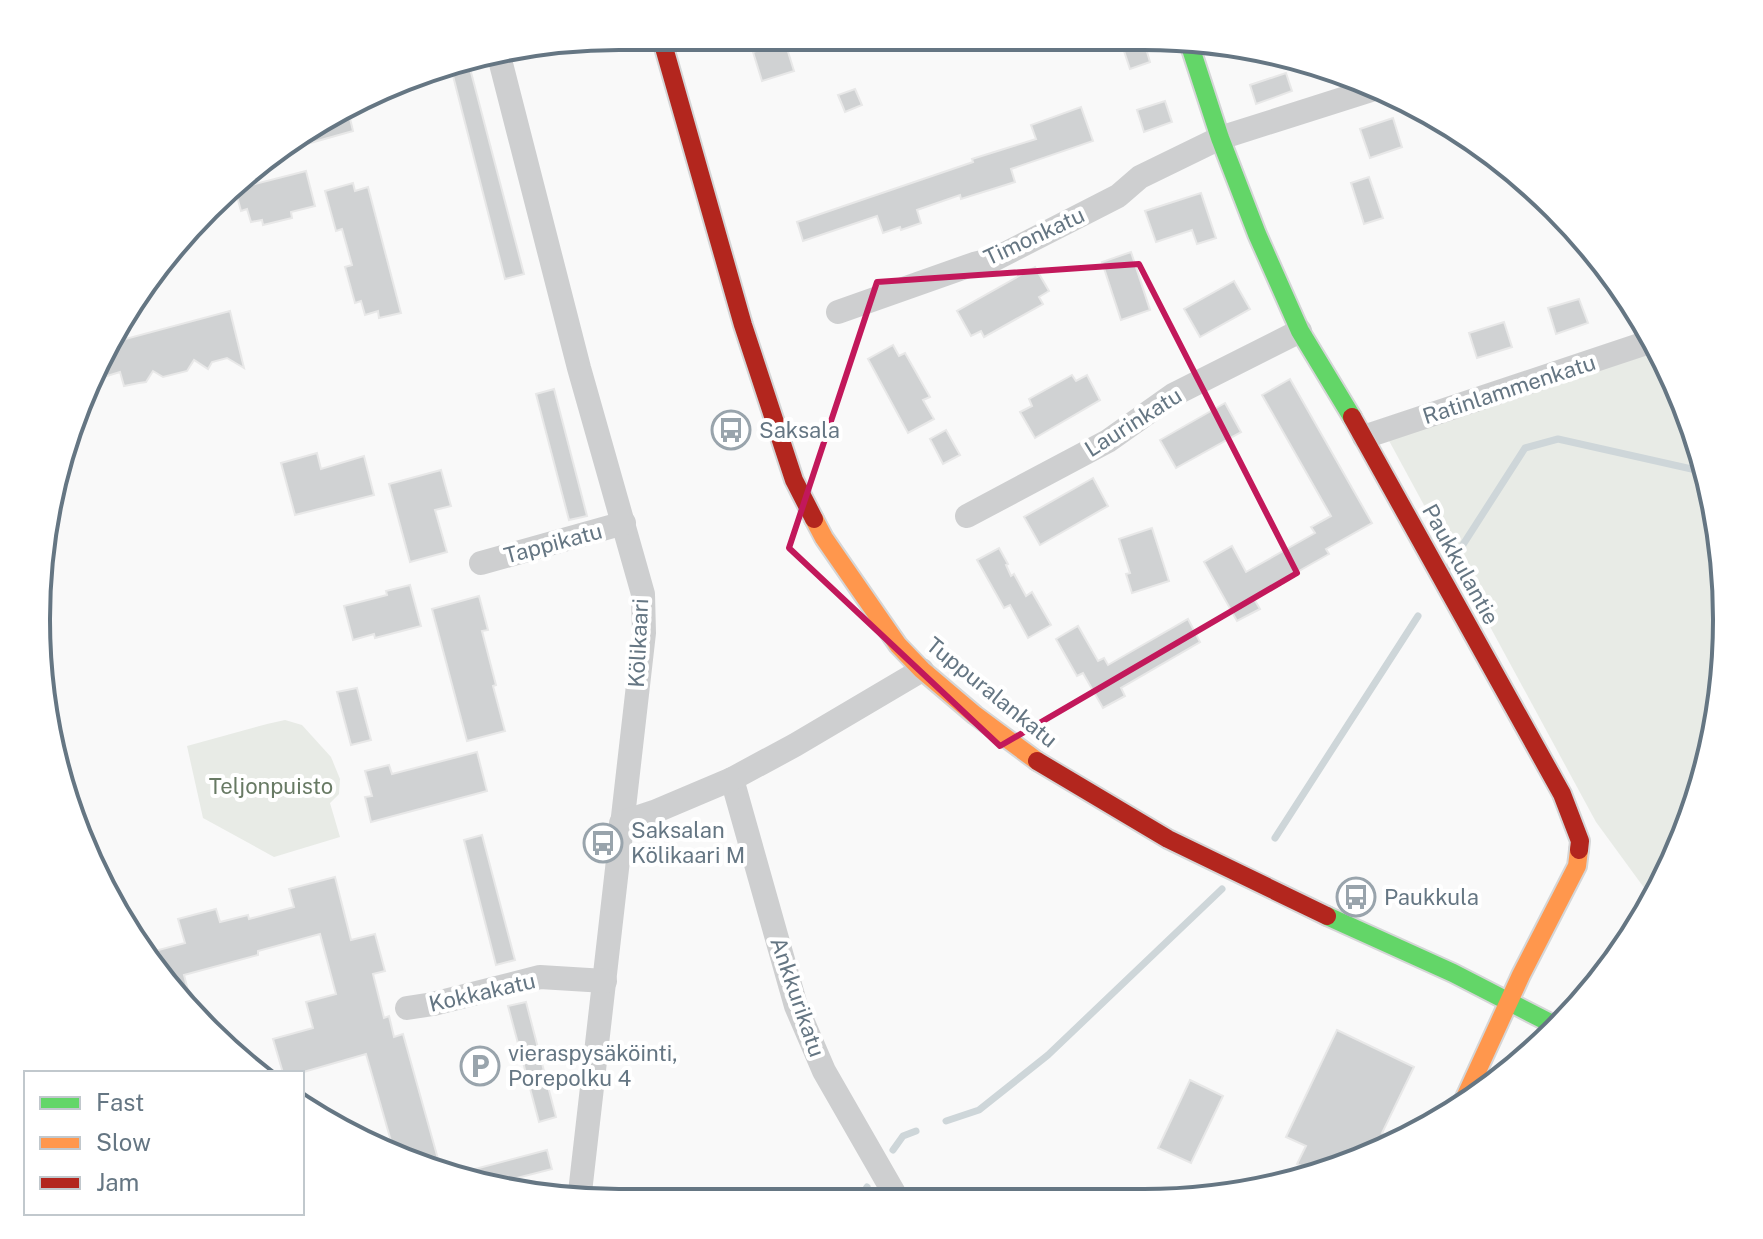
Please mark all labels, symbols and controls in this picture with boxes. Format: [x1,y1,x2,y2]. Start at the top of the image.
street label: Timonkatu [980,201,1088,271]
street label: Ratinlammenkatu [1419,349,1599,429]
street label: Laurinkatu [1080,382,1186,462]
bus stop icon: Saksala [710,409,752,451]
place label: Saksala [759,417,840,443]
street label: Paukkulantie [1417,499,1505,629]
street label: Tappikatu [501,517,605,569]
street label: Kölikaari [623,598,653,688]
street label: Tuppuralankatu [921,631,1063,753]
park label: Teljonpuisto [209,773,333,799]
place label: Saksalan Kölikaari M [631,817,745,868]
bus stop icon: Saksalan Kölikaari M [582,822,624,864]
bus stop icon: Paukkula [1335,876,1377,918]
place label: Paukkula [1384,884,1479,910]
street label: Ankkurikatu [765,934,831,1060]
street label: Kokkakatu [426,967,538,1017]
place label: vieraspysäköinti, Porepolku 4 [508,1040,678,1091]
parking icon: vieraspysäköinti, Porepolku 4 [459,1045,501,1087]
legend [24,1071,304,1215]
text: Fast [96,1088,144,1116]
text: Slow [96,1128,151,1156]
text: Jam [96,1168,139,1196]

